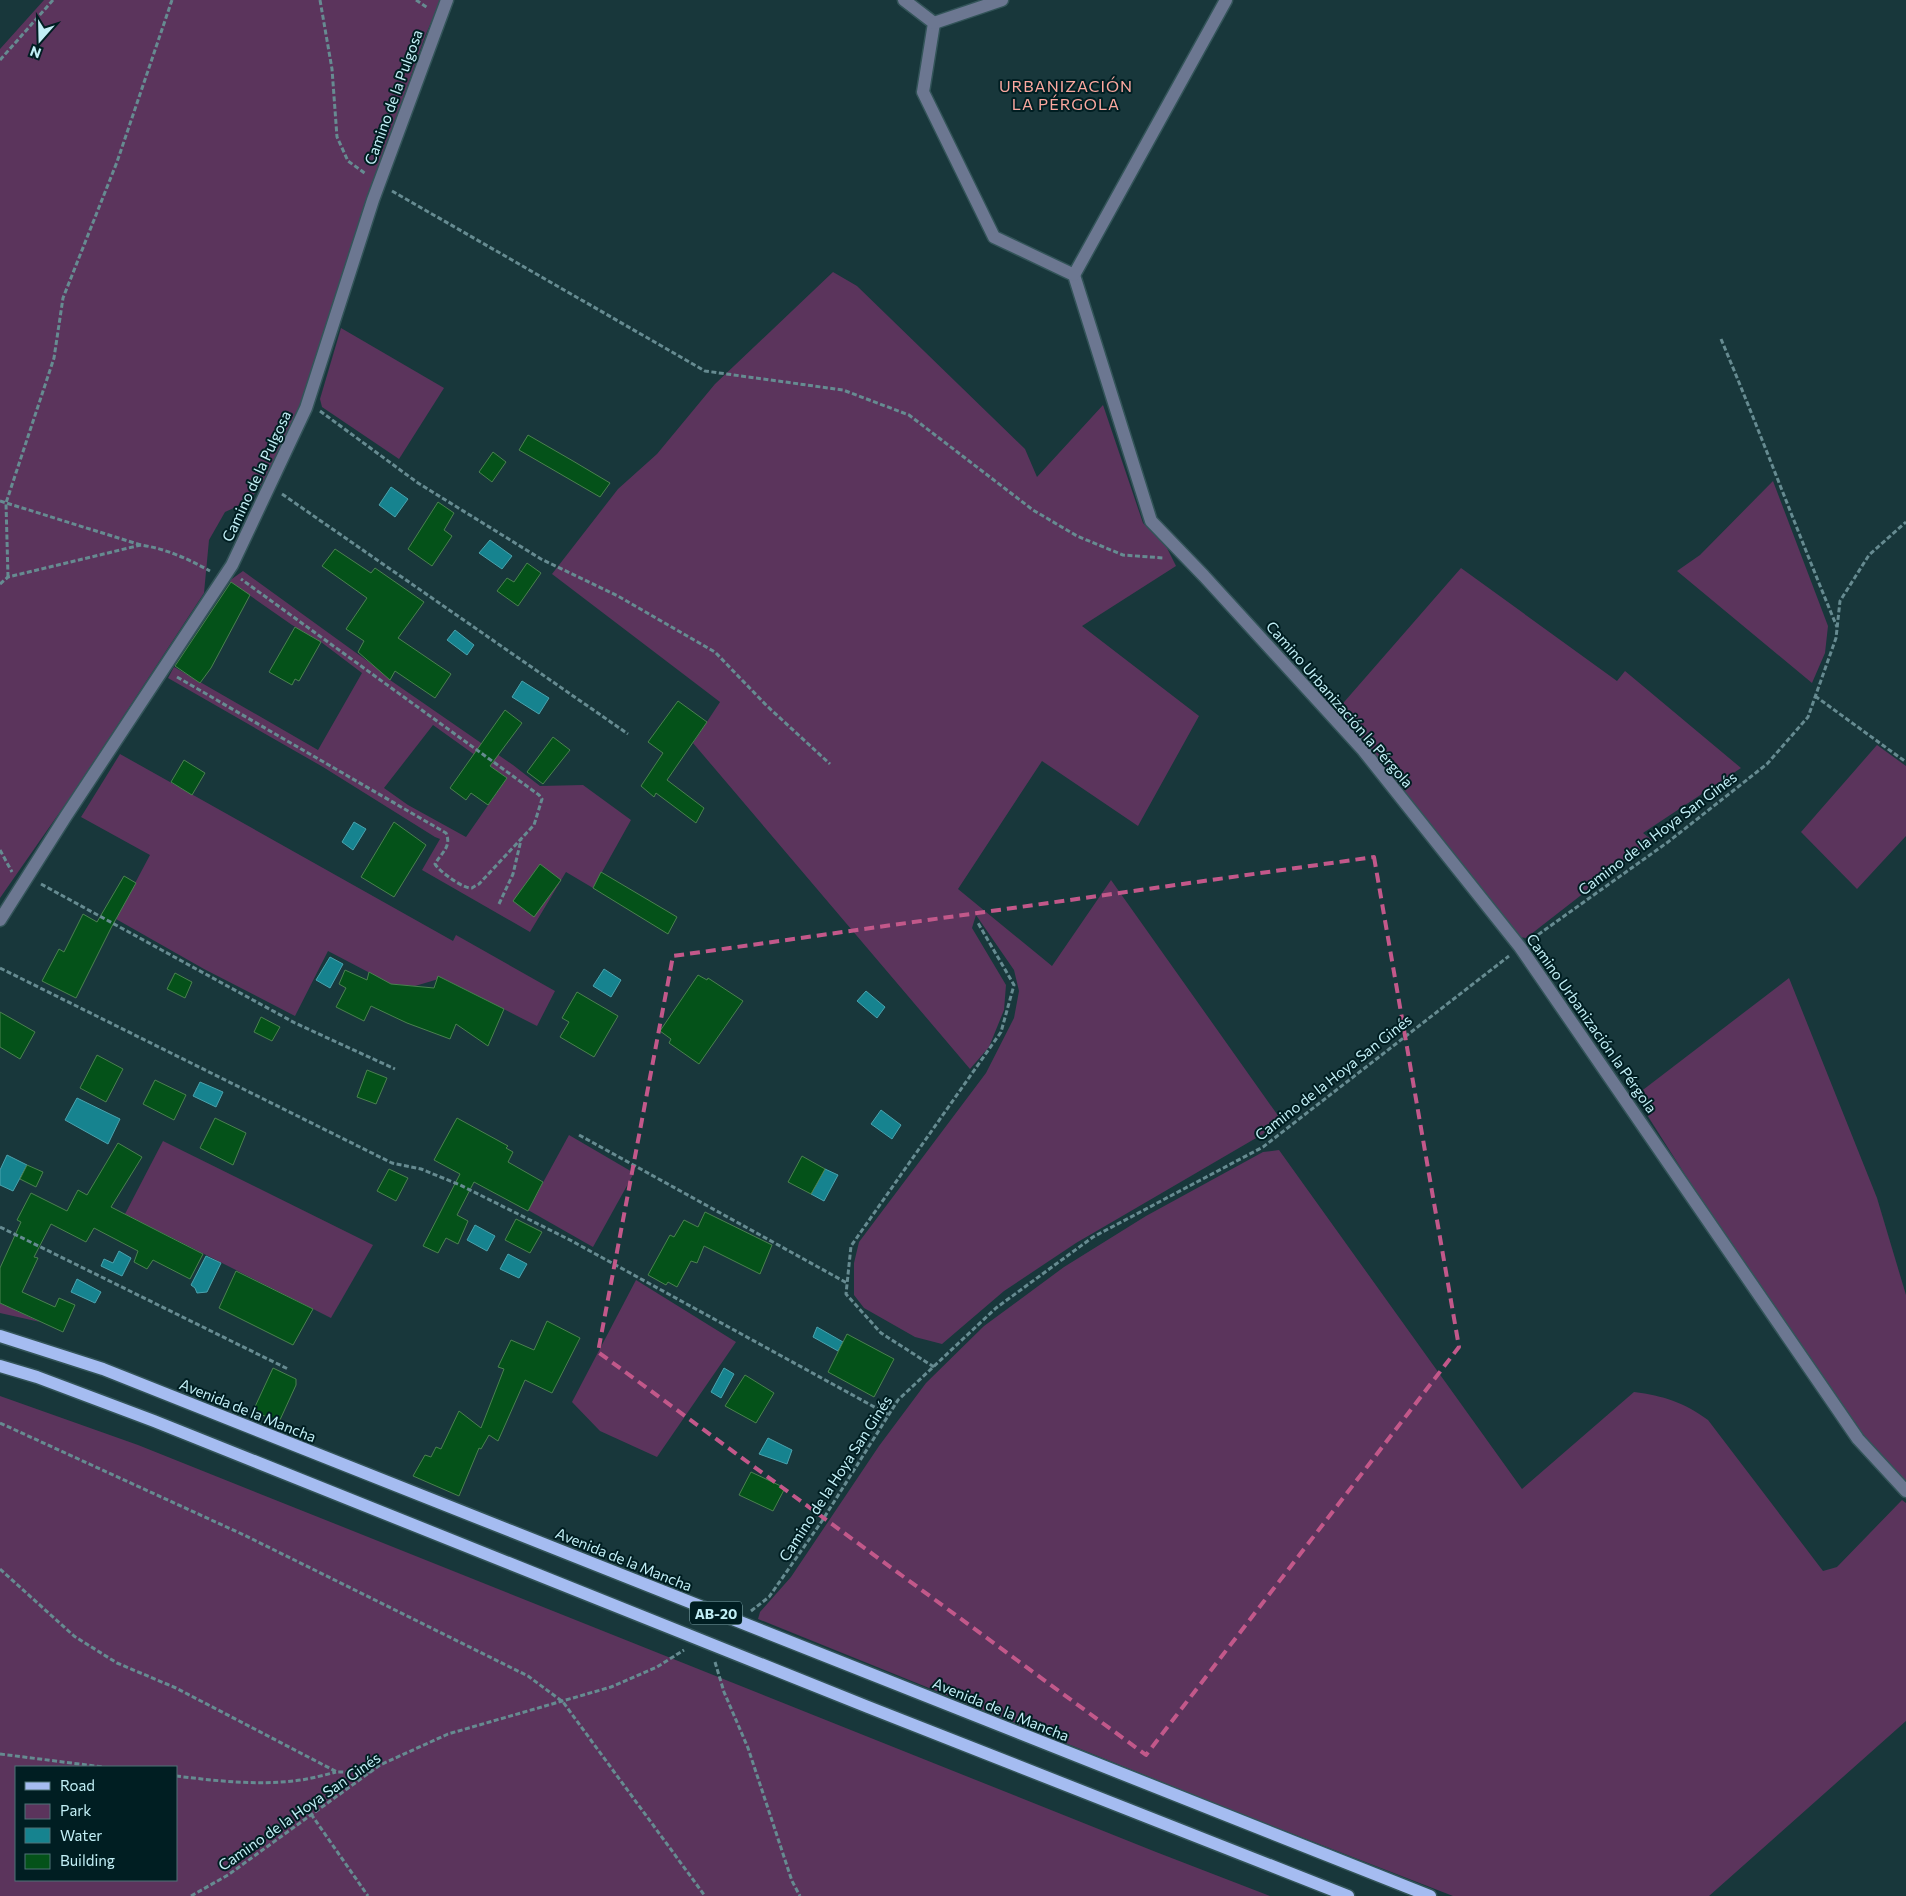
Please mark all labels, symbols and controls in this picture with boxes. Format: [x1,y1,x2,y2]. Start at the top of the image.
north arrow [15,15,65,65]
street label: Camino de la Pulgosa [360,27,426,167]
text: N [28,43,43,62]
district label: URBANIZACIÓN LA PÉRGOLA [999,76,1133,113]
street label: Camino de la Pulgosa [218,408,294,544]
street label: Camino Urbanización la Pérgola [1263,617,1417,791]
street label: Camino de la Hoya San Ginés [1574,767,1740,899]
street label: Camino Urbanización la Pérgola [1523,930,1661,1116]
street label: Camino de la Hoya San Ginés [1251,1010,1415,1144]
street label: Avenida de la Mancha [177,1374,319,1446]
street label: Camino de la Hoya San Ginés [775,1392,895,1564]
street label: Avenida de la Mancha [553,1523,695,1595]
road number: AB-20 [690,1602,742,1625]
street label: Avenida de la Mancha [930,1673,1072,1745]
street label: Camino de la Hoya San Ginés [214,1748,384,1874]
legend [15,1766,178,1881]
text: Road [60,1776,95,1794]
text: Park [60,1801,91,1819]
text: Water [60,1826,102,1844]
text: Building [60,1851,115,1869]

